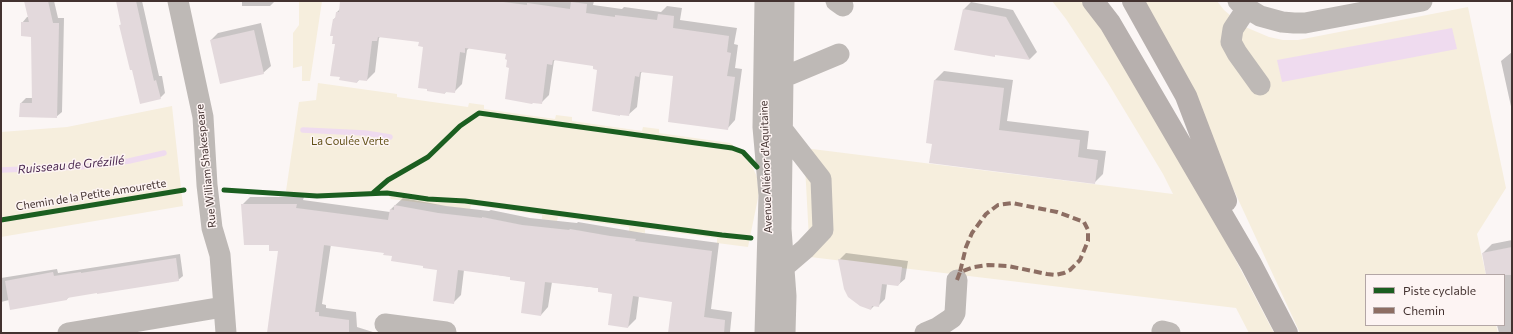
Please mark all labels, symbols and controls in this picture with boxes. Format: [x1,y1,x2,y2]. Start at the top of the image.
street label: Avenue Aliénor d'Aquitaine [757,100,775,234]
street label: Rue William Shakespeare [193,103,219,229]
park label: La Coulée Verte [311,134,389,148]
water label: Ruisseau de Grézillé [17,153,125,177]
street label: Chemin de la Petite Amourette [15,177,167,213]
legend [1365,274,1505,326]
text: Piste cyclable [1403,283,1476,297]
text: Chemin [1403,303,1445,317]

